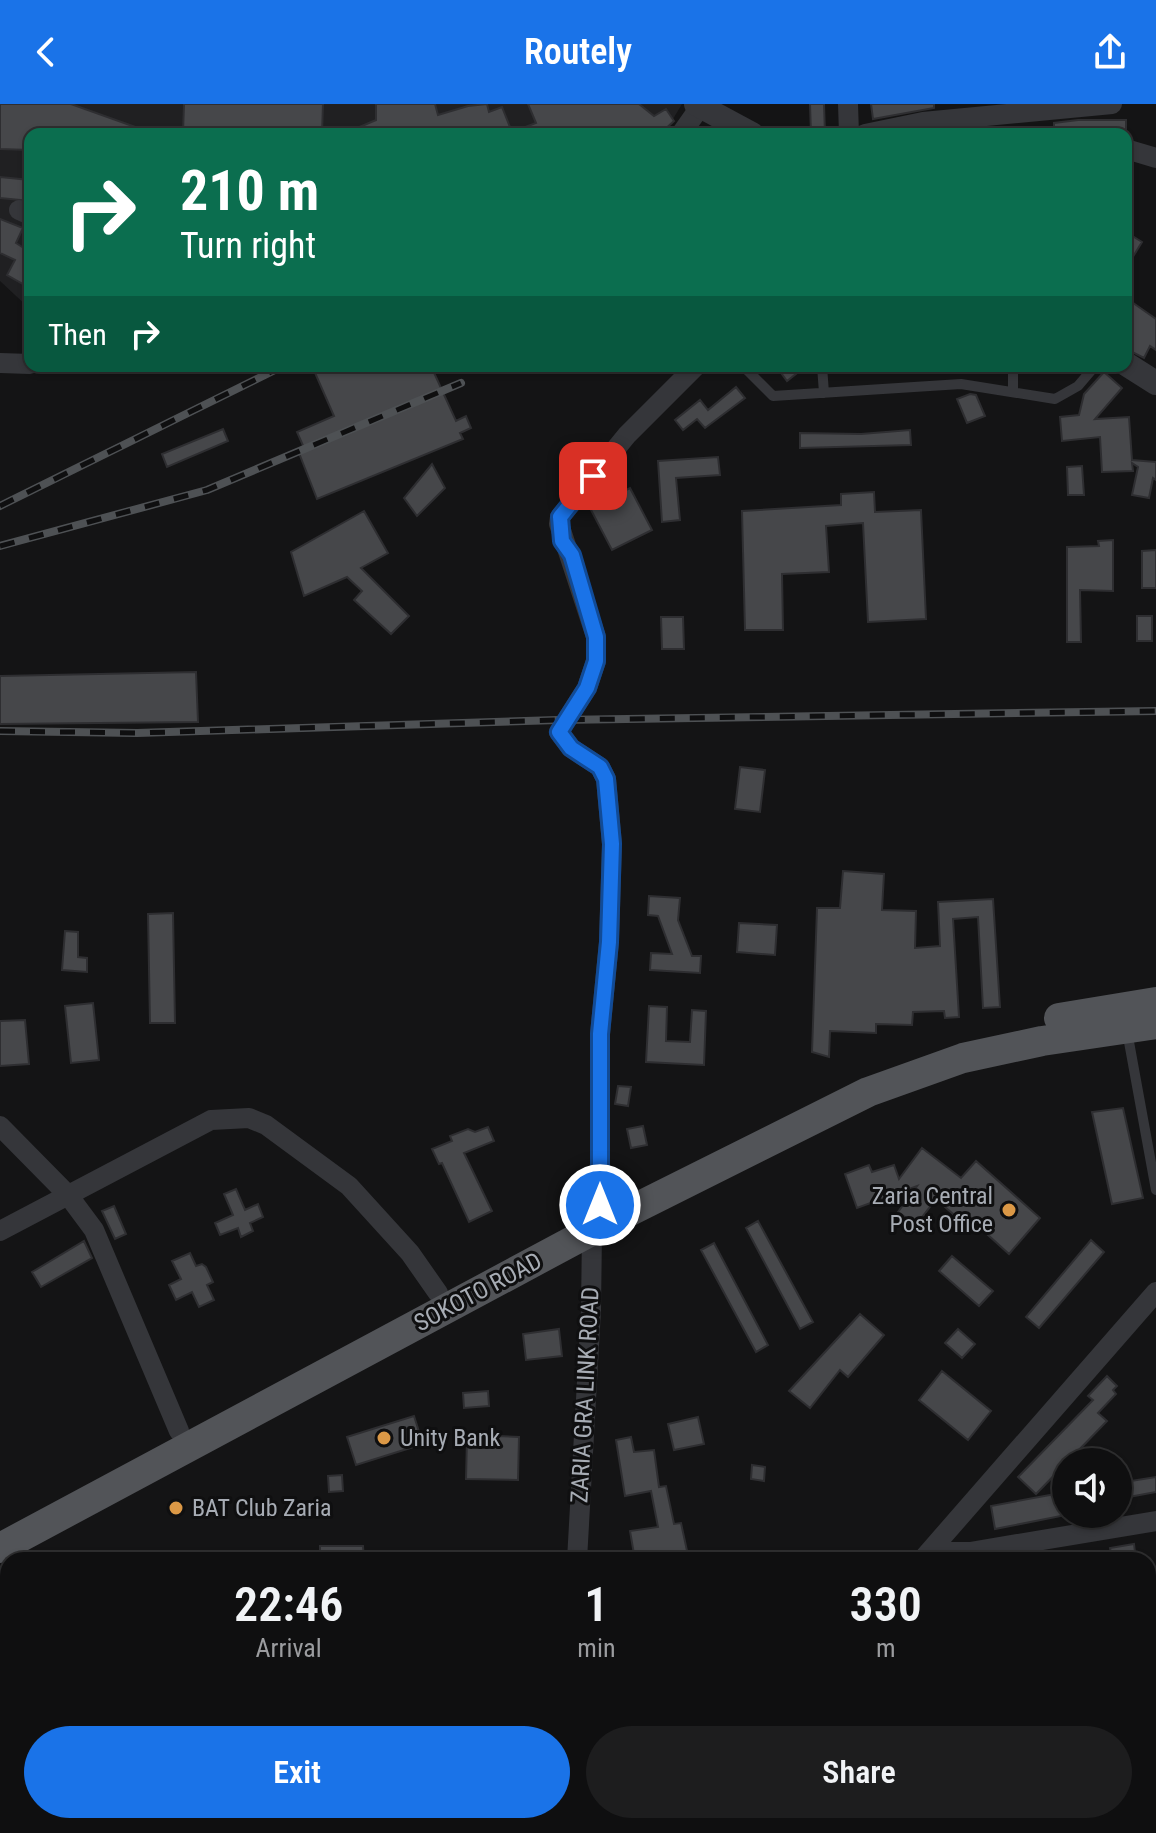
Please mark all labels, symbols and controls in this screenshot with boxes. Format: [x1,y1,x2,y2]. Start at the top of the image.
icon: back [24,30,68,74]
icon: share [1088,30,1132,74]
text: Routely [524,31,632,73]
text: 210 m [180,158,319,224]
icon: right [48,160,152,264]
text: Turn right [180,225,316,267]
icon: right [123,312,167,356]
text: Then [48,317,107,352]
pin [559,442,627,510]
icon: arrive [571,454,615,498]
position arrow [558,1163,642,1247]
place label: Zaria Central Post Office [872,1182,993,1238]
marker: Zaria Central Post Office [1000,1201,1018,1219]
street label: SOKOTO ROAD [410,1247,546,1337]
street label: ZARIA GRA LINK ROAD [565,1286,605,1504]
place label: Unity Bank [400,1424,500,1452]
marker: Unity Bank [375,1429,393,1447]
map controls [1052,1448,1132,1528]
button: sound [1052,1448,1132,1528]
place label: BAT Club Zaria [192,1494,331,1522]
marker: BAT Club Zaria [167,1499,185,1517]
text: 22:46 [234,1576,343,1633]
text: 1 [584,1576,608,1633]
text: 330 [850,1576,922,1633]
text: Arrival [256,1633,322,1663]
text: min [577,1633,615,1663]
text: m [876,1633,896,1663]
button: Exit [24,1726,570,1818]
button: Share [586,1726,1132,1818]

